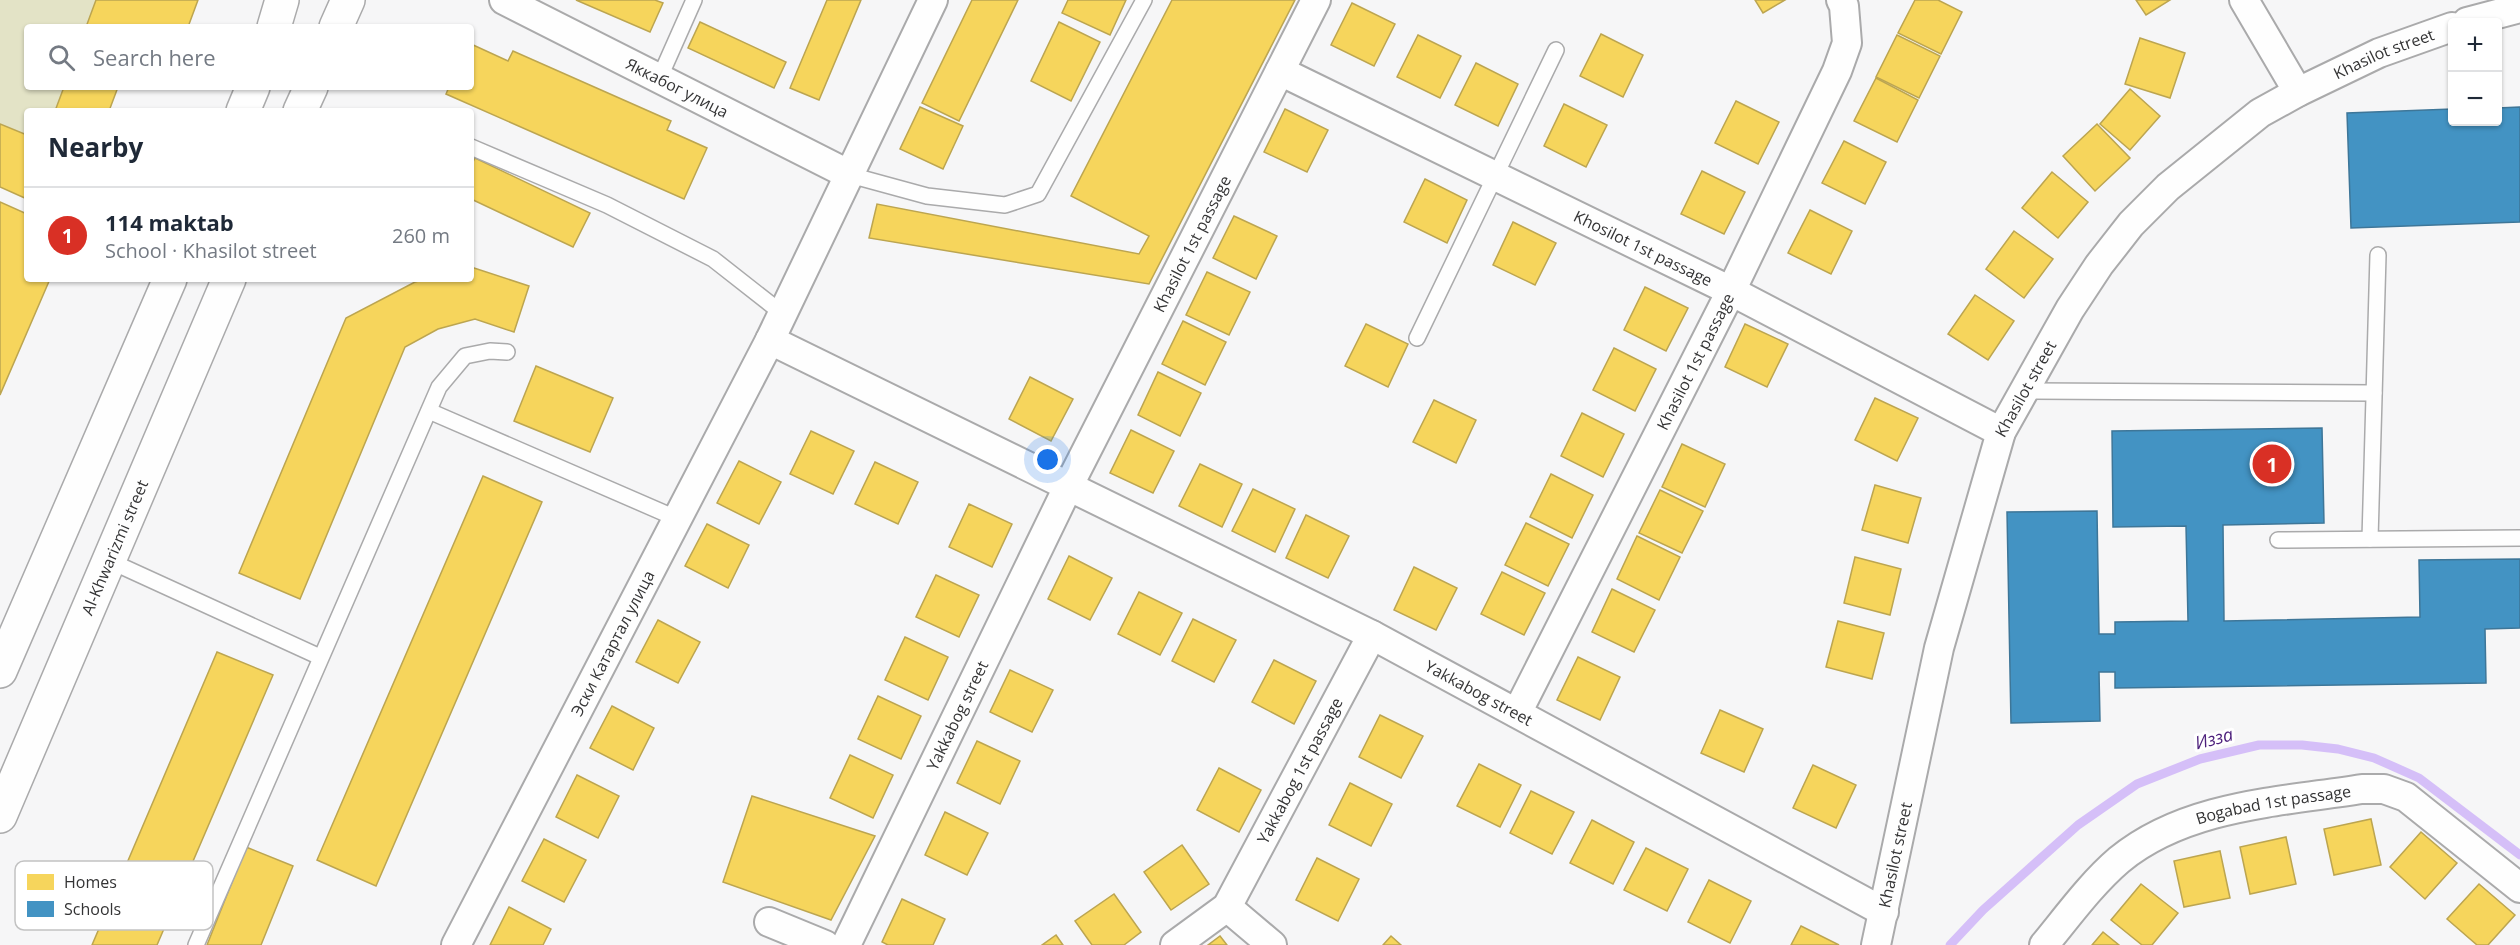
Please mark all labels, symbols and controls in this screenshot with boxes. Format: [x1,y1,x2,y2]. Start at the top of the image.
map controls [2448,18,2502,126]
button: + [2448,18,2502,72]
street label: Khasilot street [2330,23,2437,84]
search box [24,24,474,90]
icon: search [45,41,78,74]
text: Search here [93,42,216,72]
street label: Яккабог улица [622,52,732,123]
button: − [2448,72,2502,126]
text: Nearby [48,129,143,165]
street label: Khasilot 1st passage [1148,171,1236,316]
street label: Khosilot 1st passage [1570,205,1716,291]
text: 114 maktab [105,207,234,237]
text: 1 [62,222,73,249]
text: 260 m [392,222,450,249]
text: School · Khasilot street [105,237,317,264]
street label: Khasilot 1st passage [1651,289,1739,434]
street label: Khasilot street [1989,336,2061,441]
pin: 1 [2252,442,2292,486]
your location [1033,445,1062,474]
street label: Al-Khwarizmi street [76,476,153,618]
street label: Эски Катартал улица [566,567,660,720]
street label: Yakkabog street [1421,655,1537,731]
street label: Yakkabog street [921,657,993,774]
street label: Yakkabog 1st passage [1252,693,1348,848]
water label: Изза [2192,722,2235,754]
street label: Bogabad 1st passage [2193,780,2352,830]
street label: Khasilot street [1873,800,1917,910]
legend [15,861,213,930]
text: Homes [64,871,117,893]
text: Schools [64,898,121,920]

